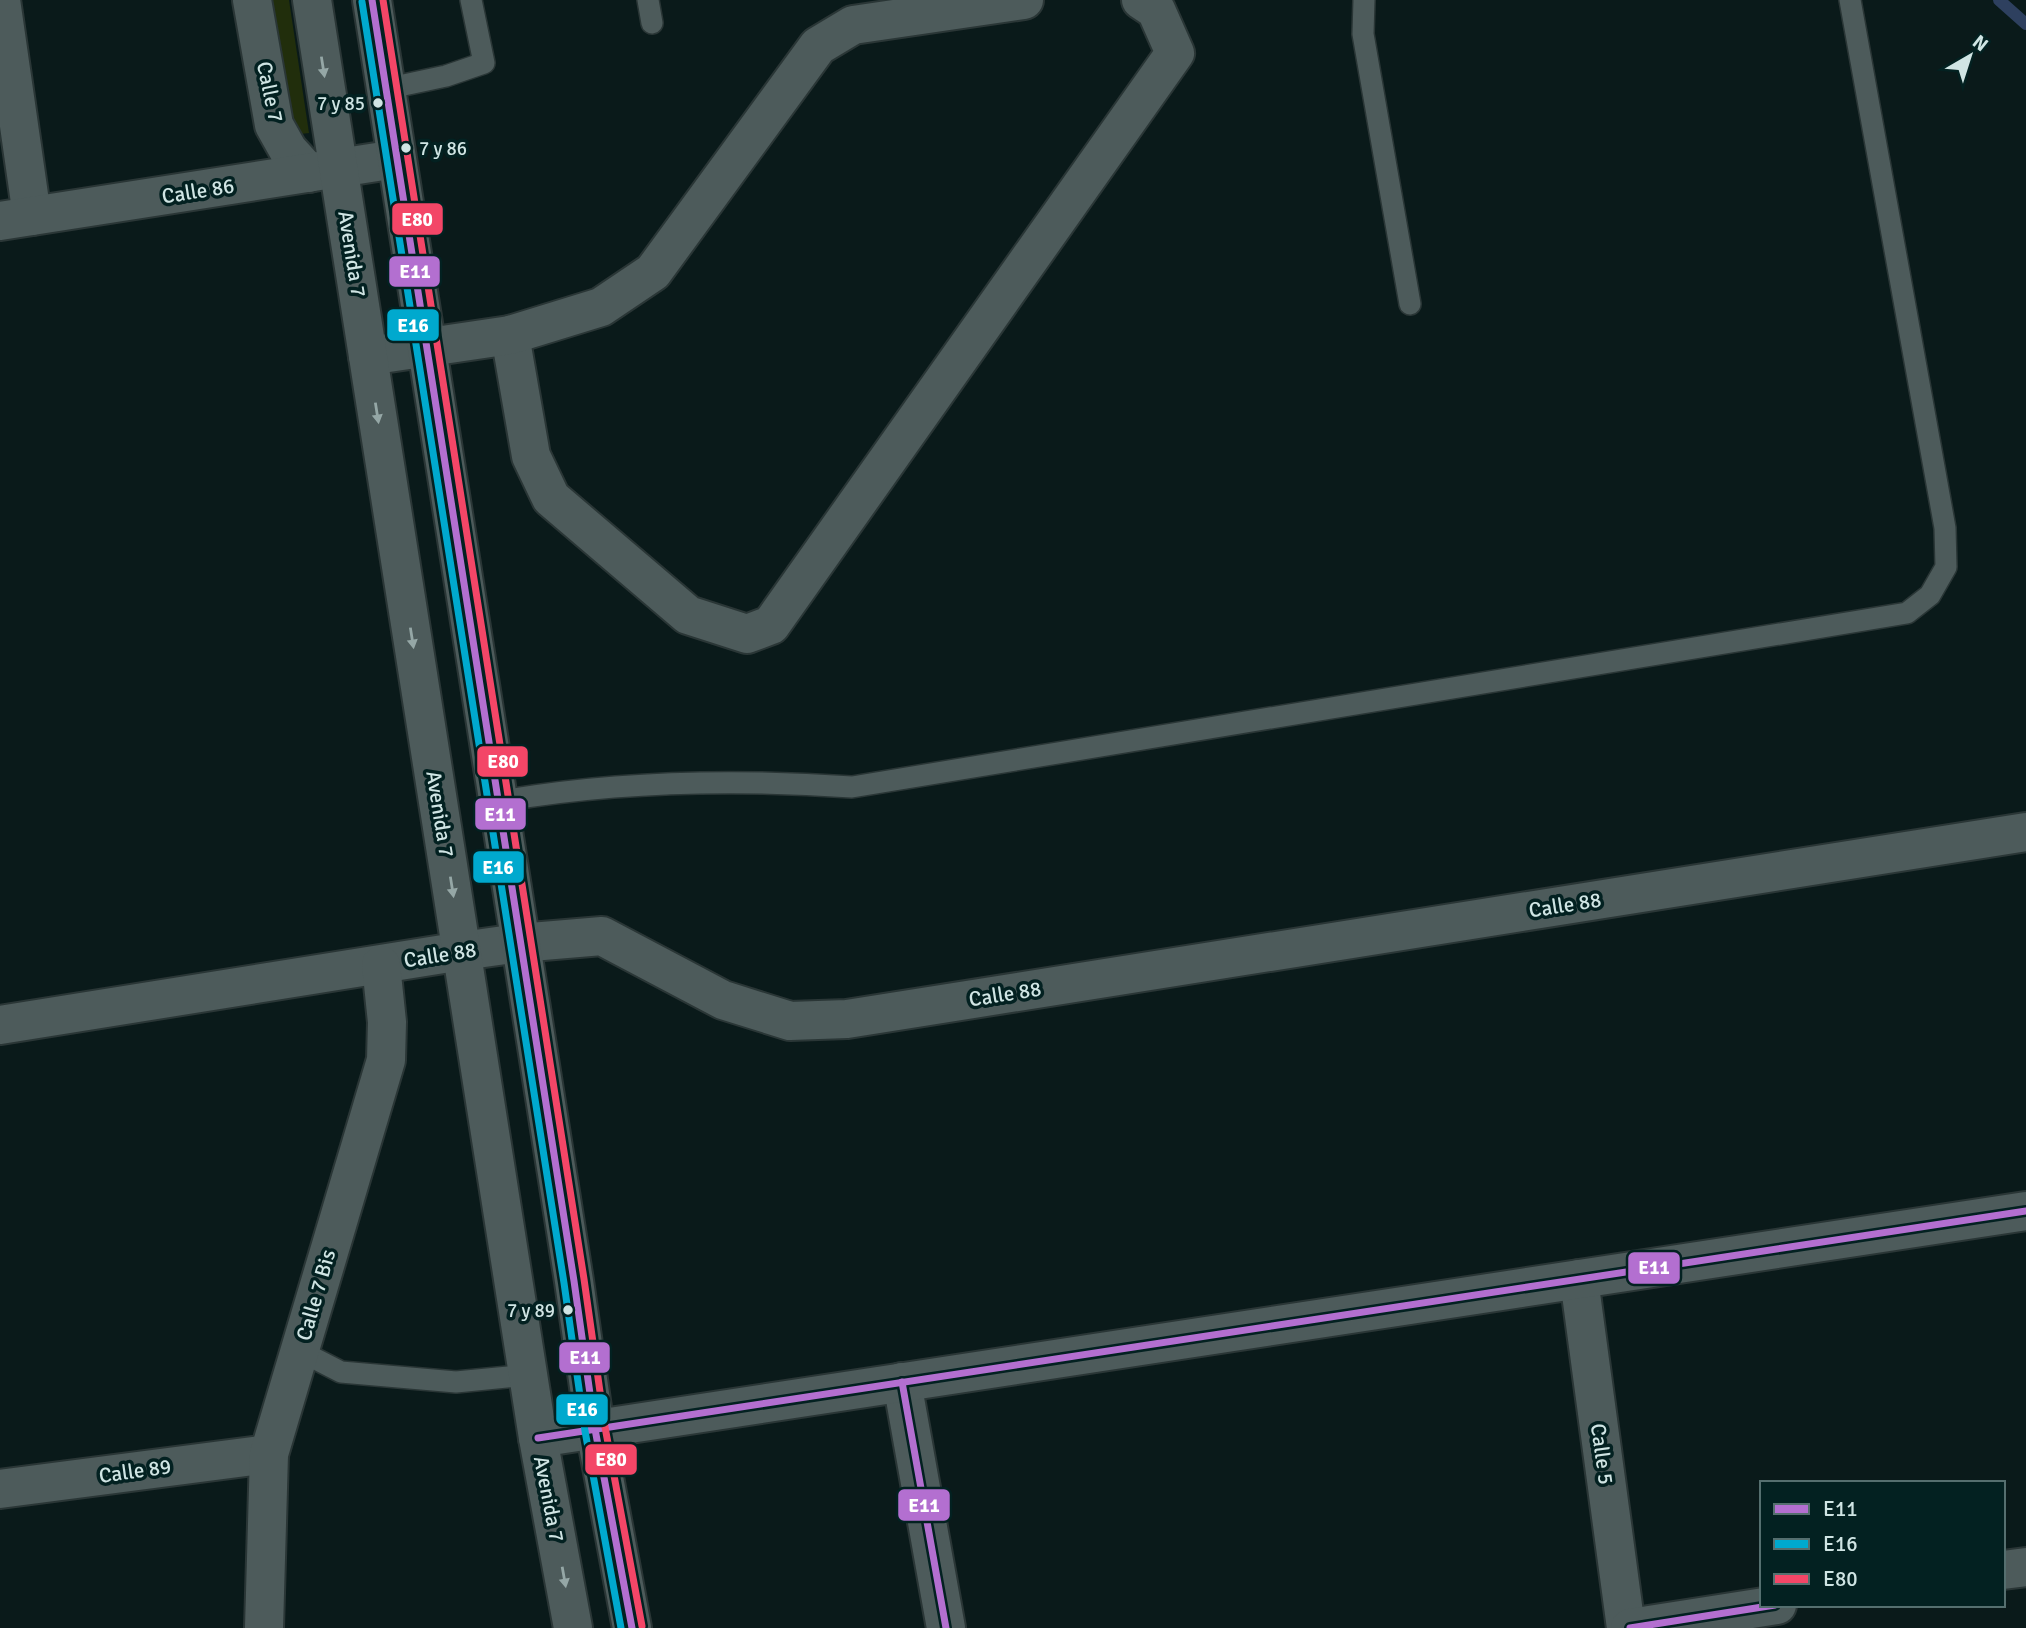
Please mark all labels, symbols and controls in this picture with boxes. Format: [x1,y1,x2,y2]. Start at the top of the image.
north arrow [1935,21,2005,91]
text: N [1967,30,1993,57]
one-way arrow [318,57,329,79]
street label: Calle 7 [251,59,289,125]
place label: 7 y 85 [317,92,365,116]
marker: 7 y 85 [371,96,385,110]
place label: 7 y 86 [419,137,467,161]
marker: 7 y 86 [399,141,413,155]
street label: Calle 86 [160,172,236,210]
line badge: E80 [391,202,444,236]
text: E80 [401,208,433,232]
street label: Avenida 7 [332,209,372,299]
line badge: E11 [388,255,441,288]
text: E11 [399,260,431,284]
line badge: E16 [386,308,440,342]
text: E16 [397,314,429,338]
one-way arrow [372,402,383,424]
one-way arrow [407,627,418,649]
line badge: E80 [476,745,529,778]
text: E80 [487,750,519,774]
street label: Avenida 7 [420,769,460,859]
line badge: E11 [474,797,527,831]
text: E11 [484,803,516,827]
line badge: E16 [472,850,525,884]
text: E16 [482,856,514,880]
one-way arrow [447,876,458,898]
street label: Calle 88 [1527,886,1603,924]
street label: Calle 88 [402,936,478,974]
street label: Calle 88 [967,975,1043,1013]
street label: Calle 7 Bis [291,1246,341,1344]
line badge: E11 [1627,1251,1681,1285]
text: E11 [1638,1256,1670,1280]
place label: 7 y 89 [507,1299,555,1323]
marker: 7 y 89 [561,1303,575,1317]
line badge: E11 [558,1341,611,1374]
text: E11 [569,1346,601,1370]
line badge: E16 [555,1393,609,1426]
text: E16 [566,1398,598,1422]
street label: Calle 5 [1585,1422,1619,1486]
line badge: E80 [584,1443,638,1476]
text: E80 [595,1448,627,1472]
street label: Calle 89 [97,1453,173,1489]
street label: Avenida 7 [528,1454,570,1544]
legend [1760,1481,2005,1607]
line badge: E11 [897,1488,951,1522]
text: E11 [908,1494,940,1518]
text: E11 [1823,1496,1858,1522]
text: E16 [1823,1531,1858,1557]
one-way arrow [558,1566,569,1588]
text: E80 [1823,1566,1858,1592]

